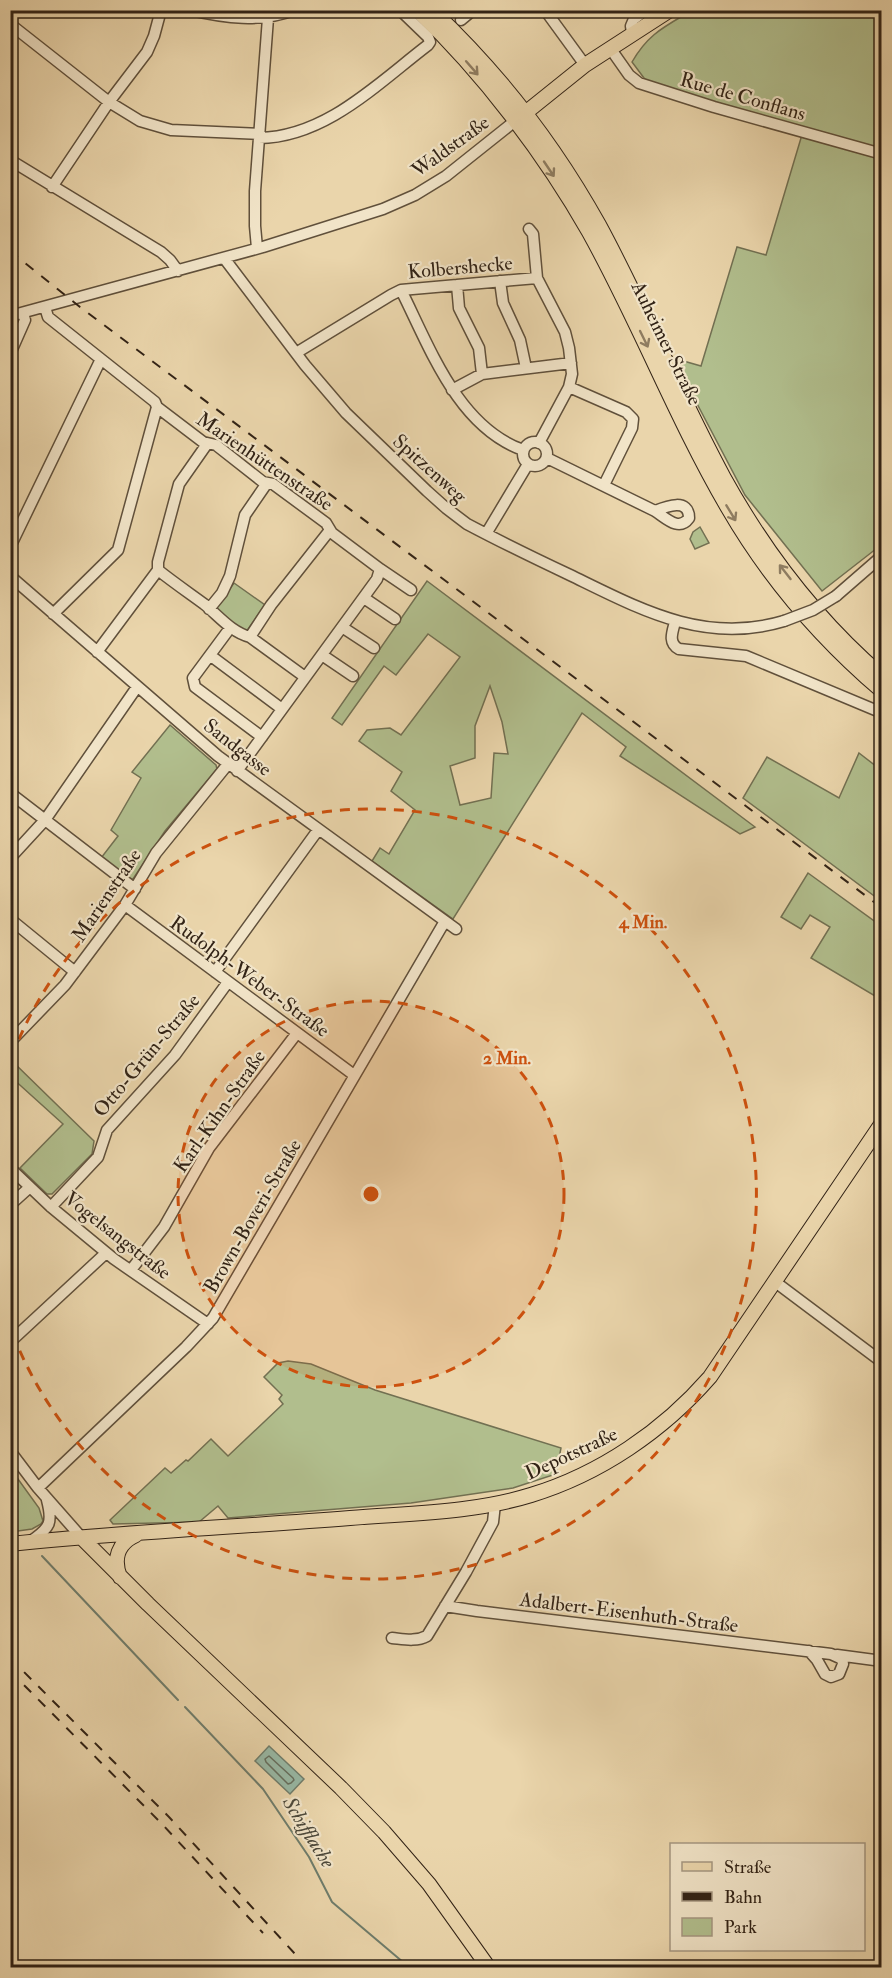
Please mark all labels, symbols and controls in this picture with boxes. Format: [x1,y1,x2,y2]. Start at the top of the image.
one-way arrow [465,60,479,75]
street label: Rue de Conflans [677,67,809,126]
street label: Waldstraße [406,110,494,184]
one-way arrow [543,160,555,177]
street label: Kolbershecke [407,250,514,285]
street label: Auheimer Straße [625,276,707,409]
one-way arrow [638,330,650,348]
street label: Marienhüttenstraße [192,407,338,516]
street label: Spitzenweg [387,429,473,510]
one-way arrow [726,504,738,521]
one-way arrow [778,564,791,580]
street label: Sandgasse [199,713,277,782]
street label: Marienstraße [66,844,147,947]
street label: Rudolph-Weber-Straße [164,910,334,1044]
text: 4 Min. [618,911,668,934]
street label: Otto-Grün-Straße [88,989,205,1122]
street label: Karl-Kihn-Straße [168,1045,271,1177]
text: 2 Min. [483,1047,531,1070]
street label: Brown-Boveri-Straße [198,1135,307,1298]
centre of rings [361,1184,381,1204]
street label: Vogelsangstraße [59,1186,176,1285]
street label: Depotstraße [521,1421,622,1487]
street label: Adalbert-Eisenhuth-Straße [517,1587,740,1638]
water label: Schifflache [276,1791,342,1874]
legend [670,1843,865,1951]
text: Straße [724,1856,772,1879]
text: Bahn [724,1886,762,1909]
text: Park [724,1916,757,1939]

